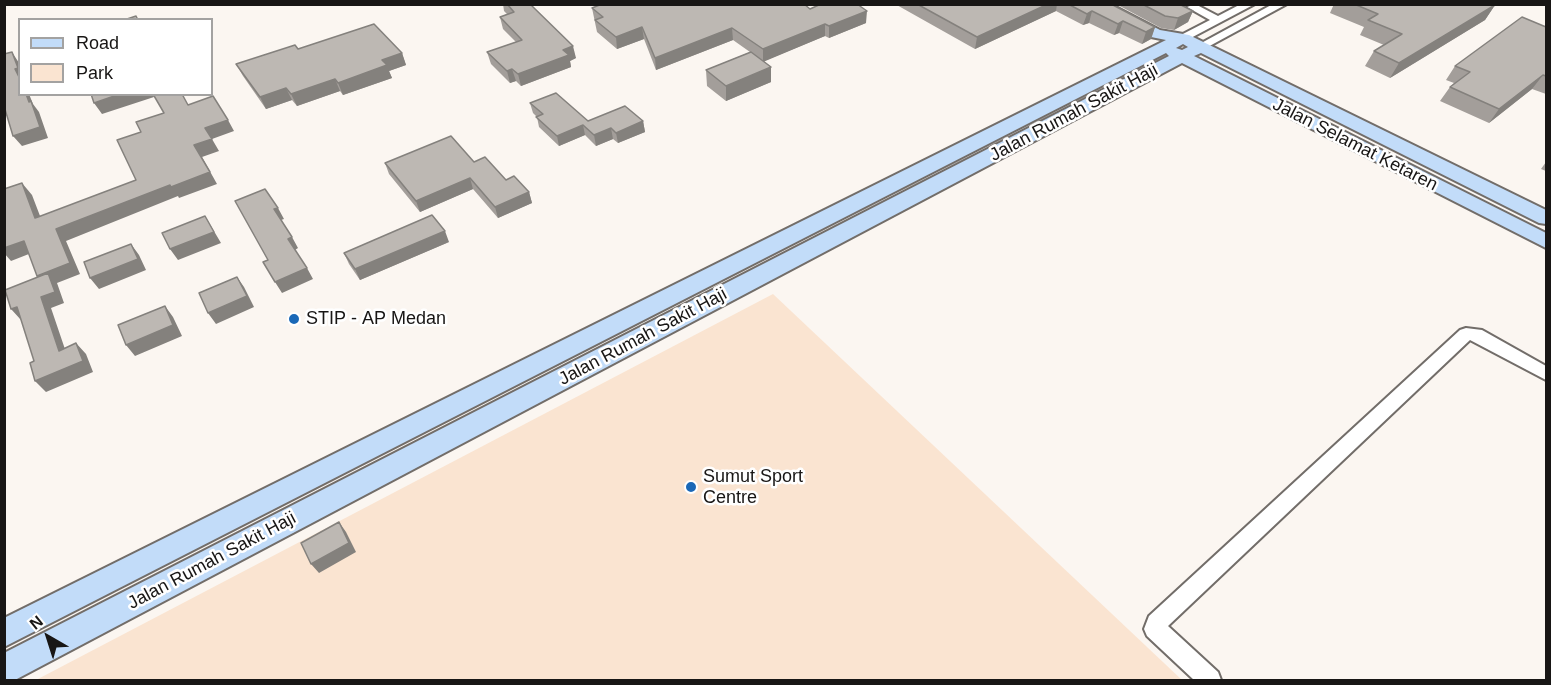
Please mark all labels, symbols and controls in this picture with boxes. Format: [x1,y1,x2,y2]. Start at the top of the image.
legend [18,18,213,96]
text: Road [76,33,119,53]
street label: Jalan Rumah Sakit Haji [986,60,1162,166]
text: Park [76,63,113,83]
street label: Jalan Selamat Ketaren [1269,94,1441,196]
street label: Jalan Rumah Sakit Haji [555,284,731,390]
place label: STIP - AP Medan [306,308,446,330]
marker: STIP - AP Medan [287,312,301,326]
place label: Sumut Sport Centre [703,466,803,508]
marker: Sumut Sport Centre [684,480,698,494]
street label: Jalan Rumah Sakit Haji [124,508,300,614]
north arrow [18,607,78,667]
text: N [27,612,46,633]

